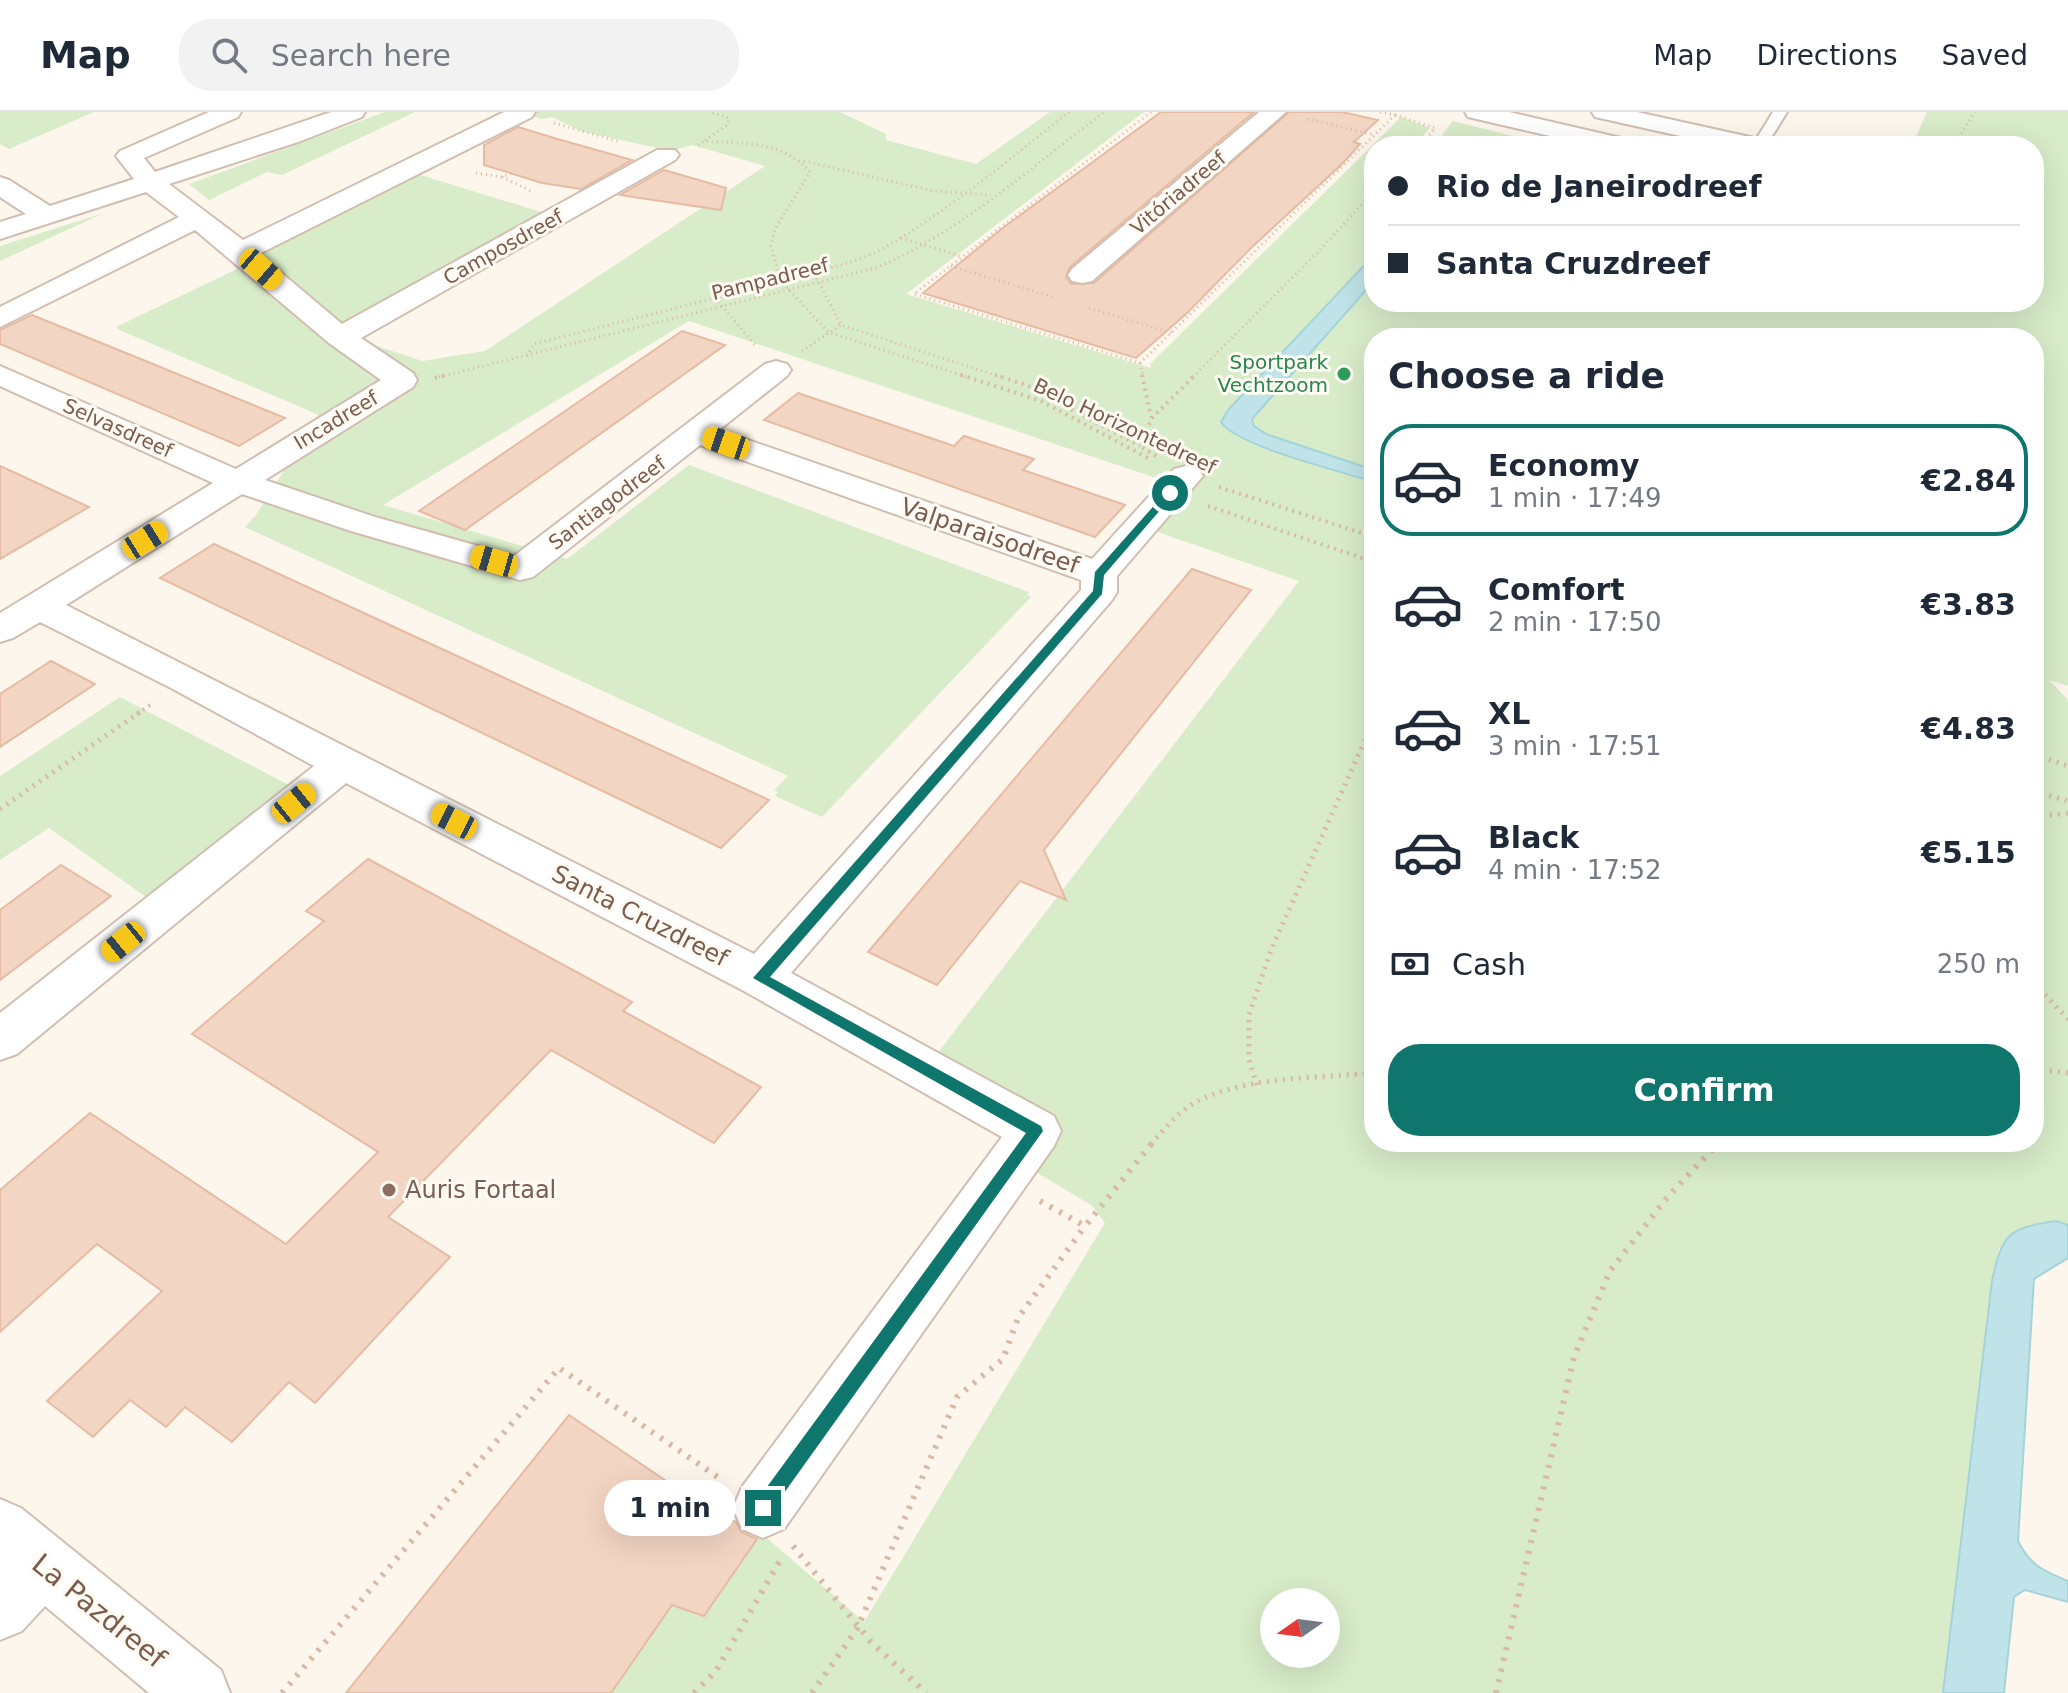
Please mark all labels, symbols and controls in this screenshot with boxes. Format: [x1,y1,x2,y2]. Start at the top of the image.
search box [179,19,739,91]
text: Map [40,33,131,77]
icon: search [207,33,251,77]
text: Search here [271,38,451,73]
text: Map [1653,39,1712,72]
text: Directions [1756,39,1897,72]
text: Saved [1941,39,2028,72]
street label: Vitóriadreef [1125,146,1231,240]
text: Rio de Janeirodreef [1436,169,1762,204]
street label: Camposdreef [439,204,568,290]
car [235,244,287,294]
text: Santa Cruzdreef [1436,246,1710,281]
street label: Pampadreef [709,253,832,305]
place label: Sportpark Vechtzoom [1218,350,1328,397]
text: Choose a ride [1388,355,1665,396]
marker: Sportpark Vechtzoom [1335,365,1353,383]
street label: Belo Horizontedreef [1030,373,1221,479]
street label: Incadreef [290,385,383,454]
street label: Selvasdreef [60,393,177,463]
car [699,424,753,462]
icon: car [1392,444,1464,516]
text: Economy [1488,448,1640,483]
street label: Santiagodreef [544,451,671,555]
text: €2.84 [1921,463,2016,498]
route start [1152,475,1188,511]
text: 1 min · 17:49 [1488,483,1662,513]
street label: Valparaisodreef [897,492,1083,580]
car [118,517,172,563]
car [468,543,520,579]
icon: car [1392,568,1464,640]
text: Comfort [1488,572,1625,607]
text: €3.83 [1921,587,2016,622]
text: 2 min · 17:50 [1488,607,1662,637]
icon: car [1392,692,1464,764]
text: XL [1488,696,1530,731]
text: €4.83 [1921,711,2016,746]
text: 3 min · 17:51 [1488,731,1662,761]
car [268,779,320,827]
car [427,799,481,843]
icon: car [1392,816,1464,888]
text: Black [1488,820,1579,855]
text: €5.15 [1921,835,2016,870]
text: 4 min · 17:52 [1488,855,1662,885]
street label: Santa Cruzdreef [547,860,733,973]
car [97,918,149,966]
icon: cash [1388,942,1432,986]
text: Cash [1452,947,1526,982]
text: 250 m [1937,949,2020,979]
button: Confirm [1388,1044,2020,1136]
place label: Auris Fortaal [405,1176,556,1204]
marker: Auris Fortaal [380,1181,398,1199]
callout: 1 min [603,1480,735,1536]
route end [745,1490,781,1526]
text: 1 min [629,1493,711,1523]
street label: La Pazdreef [26,1547,173,1676]
north arrow [1260,1588,1340,1668]
map controls [1260,1588,1340,1668]

